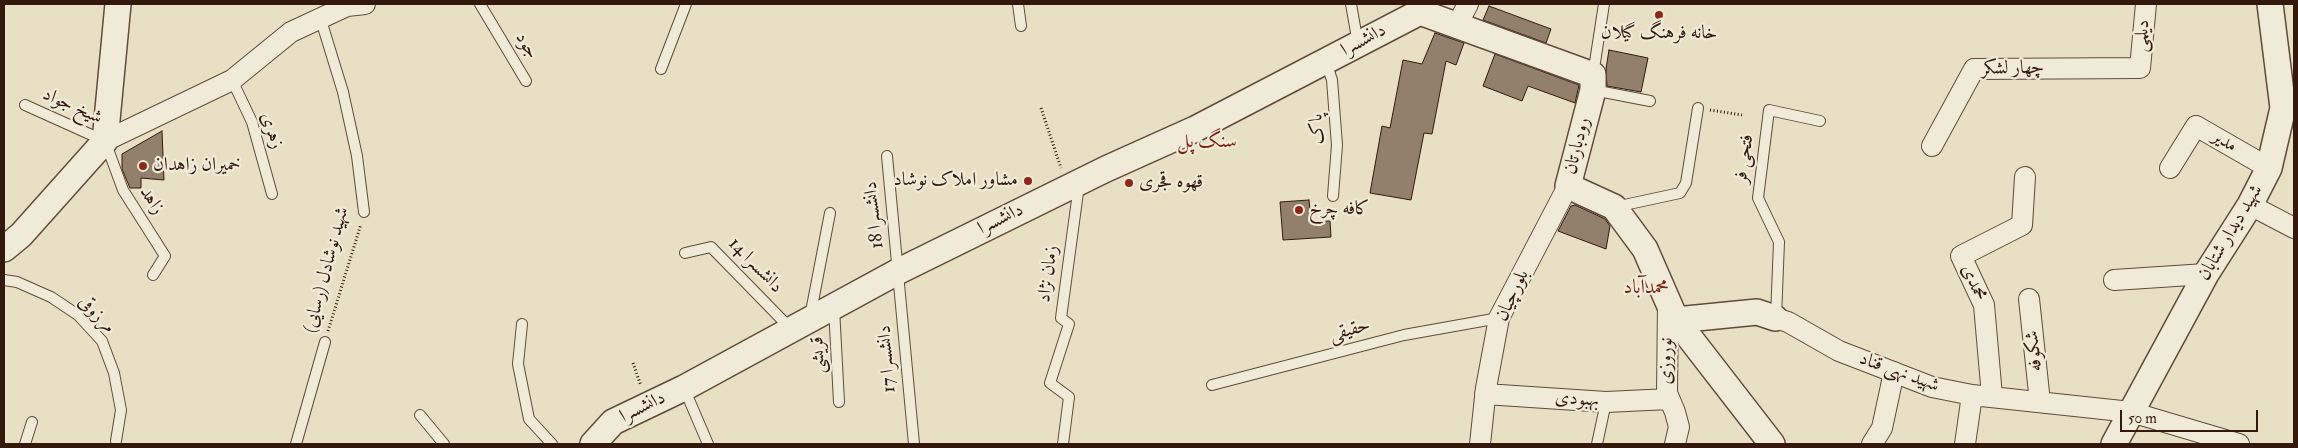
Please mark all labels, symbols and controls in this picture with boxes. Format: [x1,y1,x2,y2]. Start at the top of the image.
marker: خانه فرهنگ گیلان [1653,9,1665,21]
street label: دیلمی [2130,19,2156,53]
street label: دانشسرا [1337,20,1391,62]
place label: خانه فرهنگ گیلان [1601,23,1717,45]
street label: جود [509,28,543,64]
street label: چهار لشکر [1982,57,2044,81]
street label: شیخ جواد [38,84,106,130]
street label: زهری [254,110,288,152]
street label: پاک [1306,113,1330,145]
street label: رودبارتان [1560,115,1596,177]
street label: مدیر [2207,126,2241,158]
district label: سنگ پل [1177,131,1237,155]
street label: فتحی فر [1730,133,1760,185]
place label: خمیران زاهدان [153,155,241,177]
marker: خمیران زاهدان [137,160,149,172]
place label: مشاور املاک نوشاد [893,170,1018,192]
place label: قهوه قجری [1139,172,1203,194]
marker: مشاور املاک نوشاد [1022,175,1034,187]
marker: قهوه قجری [1123,177,1135,189]
street label: دانشسرا 18 [860,180,890,250]
street label: شهید دیدار شتابان [2193,181,2269,285]
street label: زاهد [133,183,169,219]
street label: دانشسرا [974,199,1028,241]
place label: کافه چرخ [1309,199,1370,221]
marker: کافه چرخ [1293,204,1305,216]
street label: شهید نوشادل (رسایی) [299,205,355,335]
street label: دانشسرا 14 [723,233,787,299]
street label: زمان نژاد [1034,244,1064,304]
street label: محمدی [1955,261,1991,305]
street label: بلورچیان [1491,267,1535,325]
district label: محمدآباد [1623,277,1669,301]
street label: مرزوقی [72,291,120,339]
street label: حقیقی [1327,315,1373,347]
street label: دانشسرا 17 [874,325,902,393]
street label: شکوفه [2022,329,2048,373]
street label: قریشی [807,336,831,374]
street label: نوروزی [1655,337,1679,385]
street label: شهید نهی قناد [1856,348,1942,398]
street label: دانشسرا [616,387,670,429]
street label: بهبودی [1554,387,1600,413]
scale bar [2123,400,2260,432]
text: 50 m [2128,409,2157,428]

